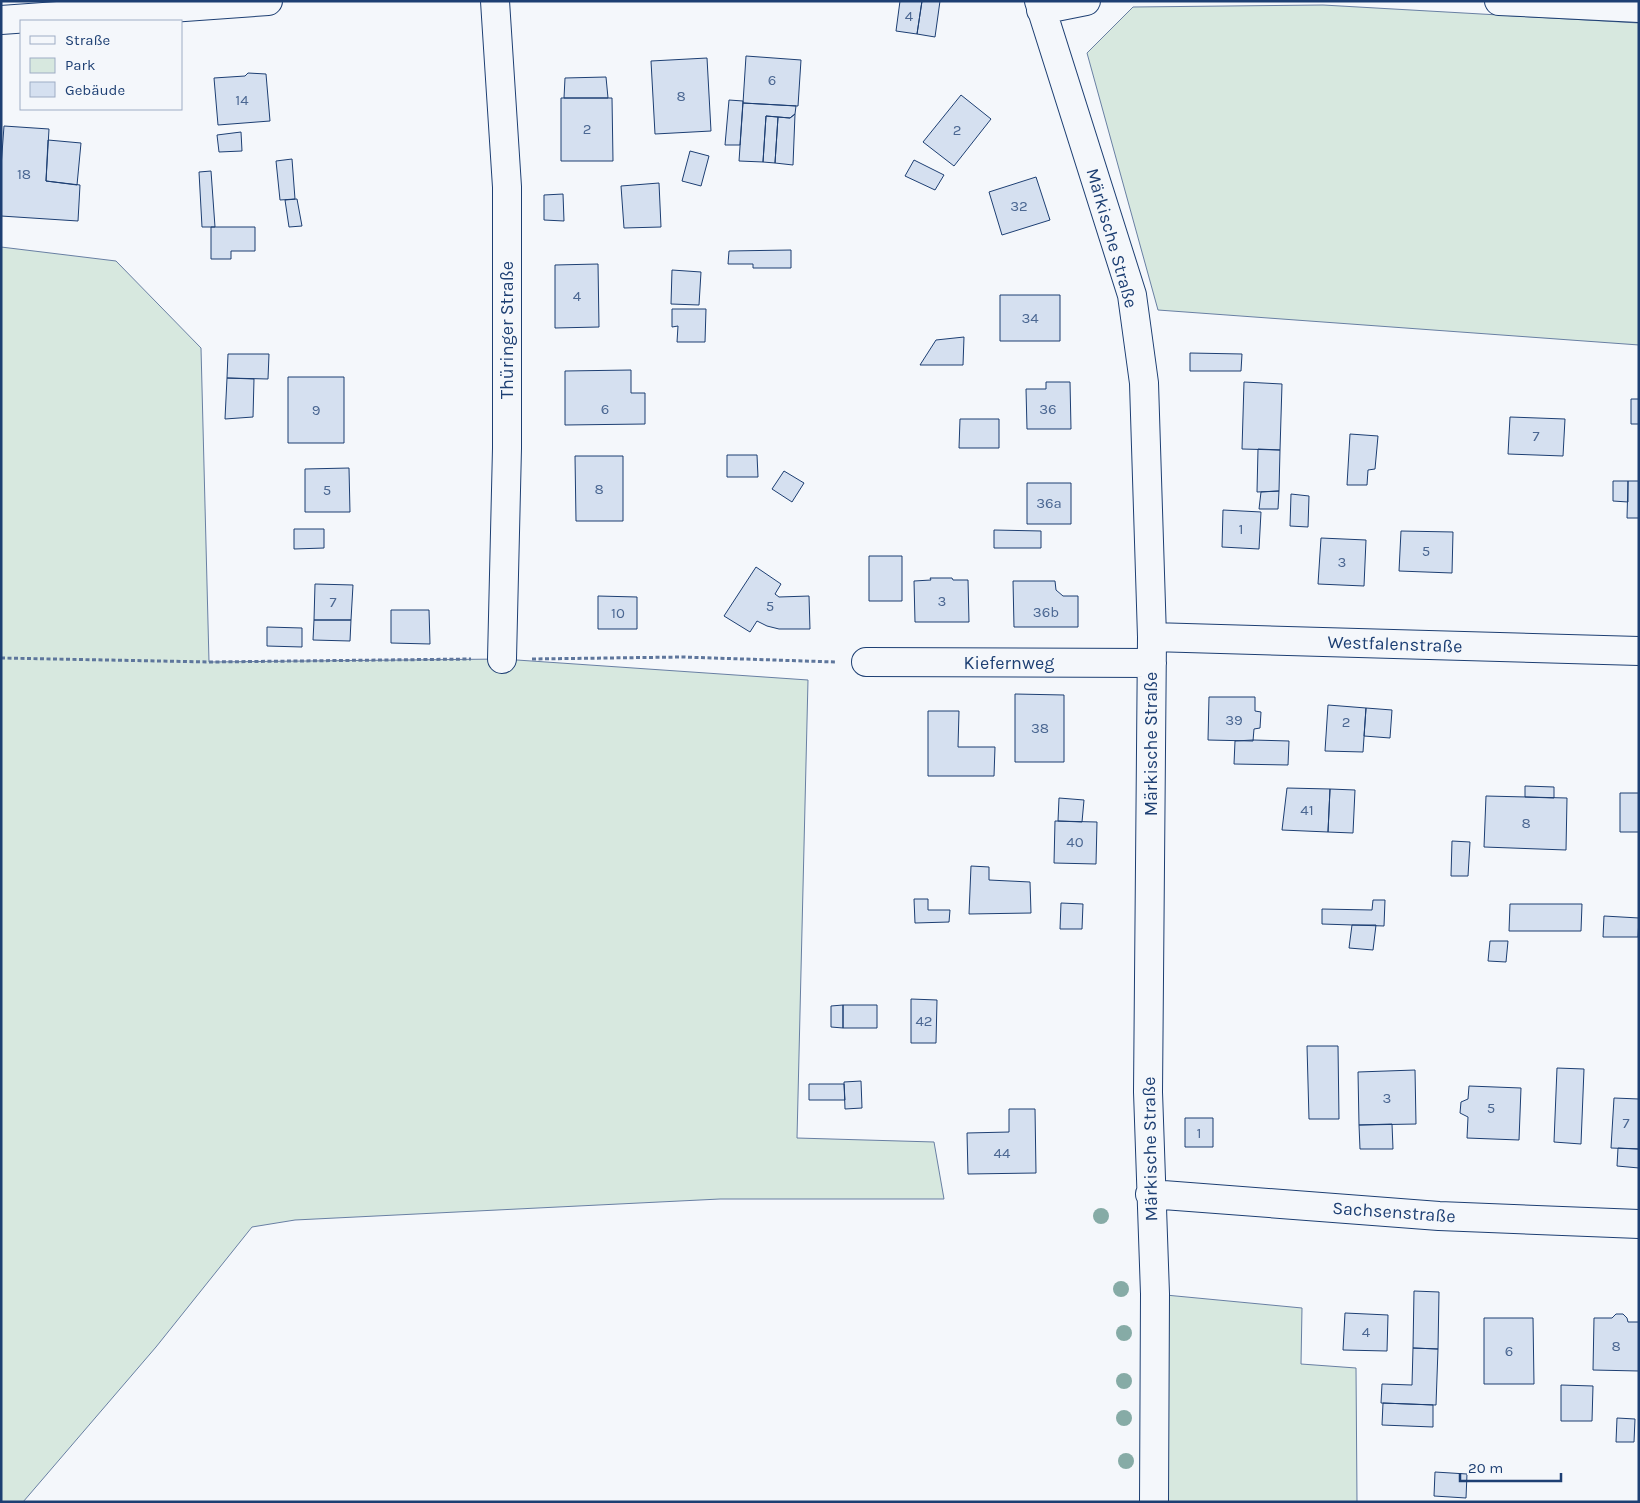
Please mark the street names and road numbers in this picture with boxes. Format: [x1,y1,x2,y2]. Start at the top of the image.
street label: Märkische Straße [1081,165,1143,311]
street label: Thüringer Straße [496,261,518,399]
street label: Westfalenstraße [1327,631,1463,657]
street label: Kiefernweg [964,652,1054,674]
street label: Märkische Straße [1140,672,1162,816]
street label: Märkische Straße [1138,1076,1162,1222]
street label: Sachsenstraße [1332,1197,1456,1227]

